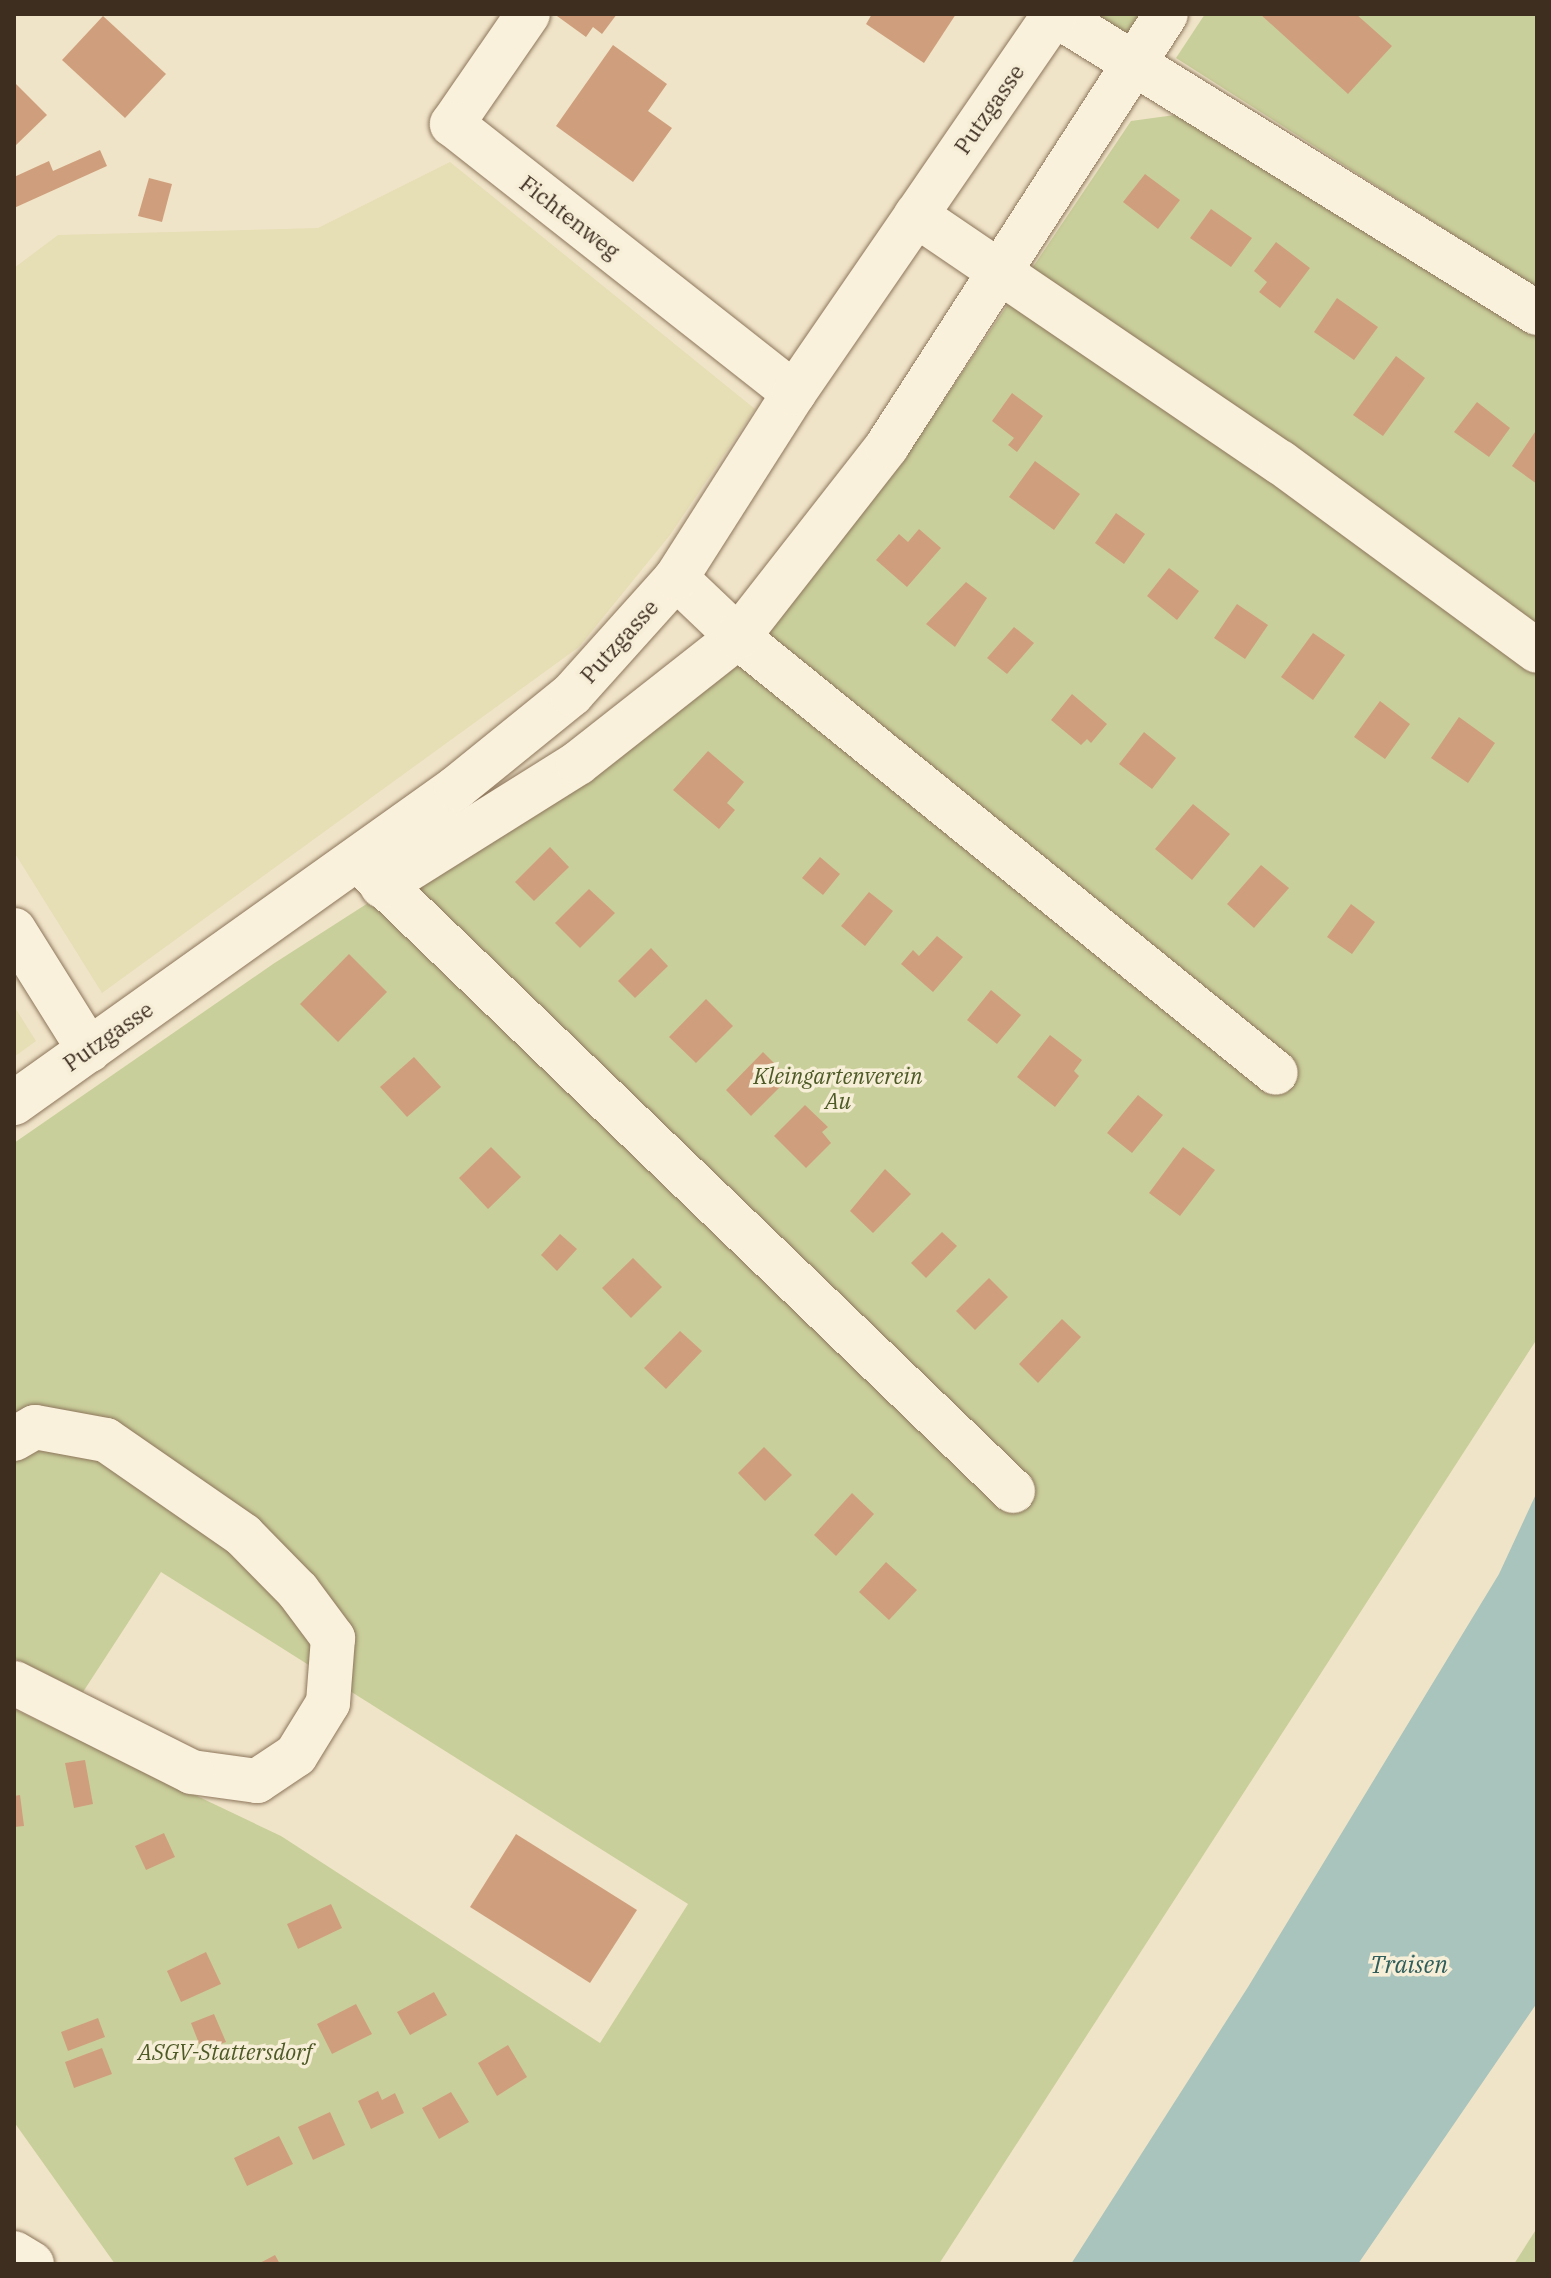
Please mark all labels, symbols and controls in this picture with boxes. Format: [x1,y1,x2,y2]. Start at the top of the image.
street label: Putzgasse [949,59,1029,159]
street label: Fichtenweg [515,170,625,264]
street label: Putzgasse [575,594,663,688]
street label: Putzgasse [58,996,158,1076]
park label: Kleingartenverein Au [754,1062,922,1114]
water label: Traisen [1370,1951,1448,1979]
park label: ASGV-Stattersdorf [138,2039,312,2065]

